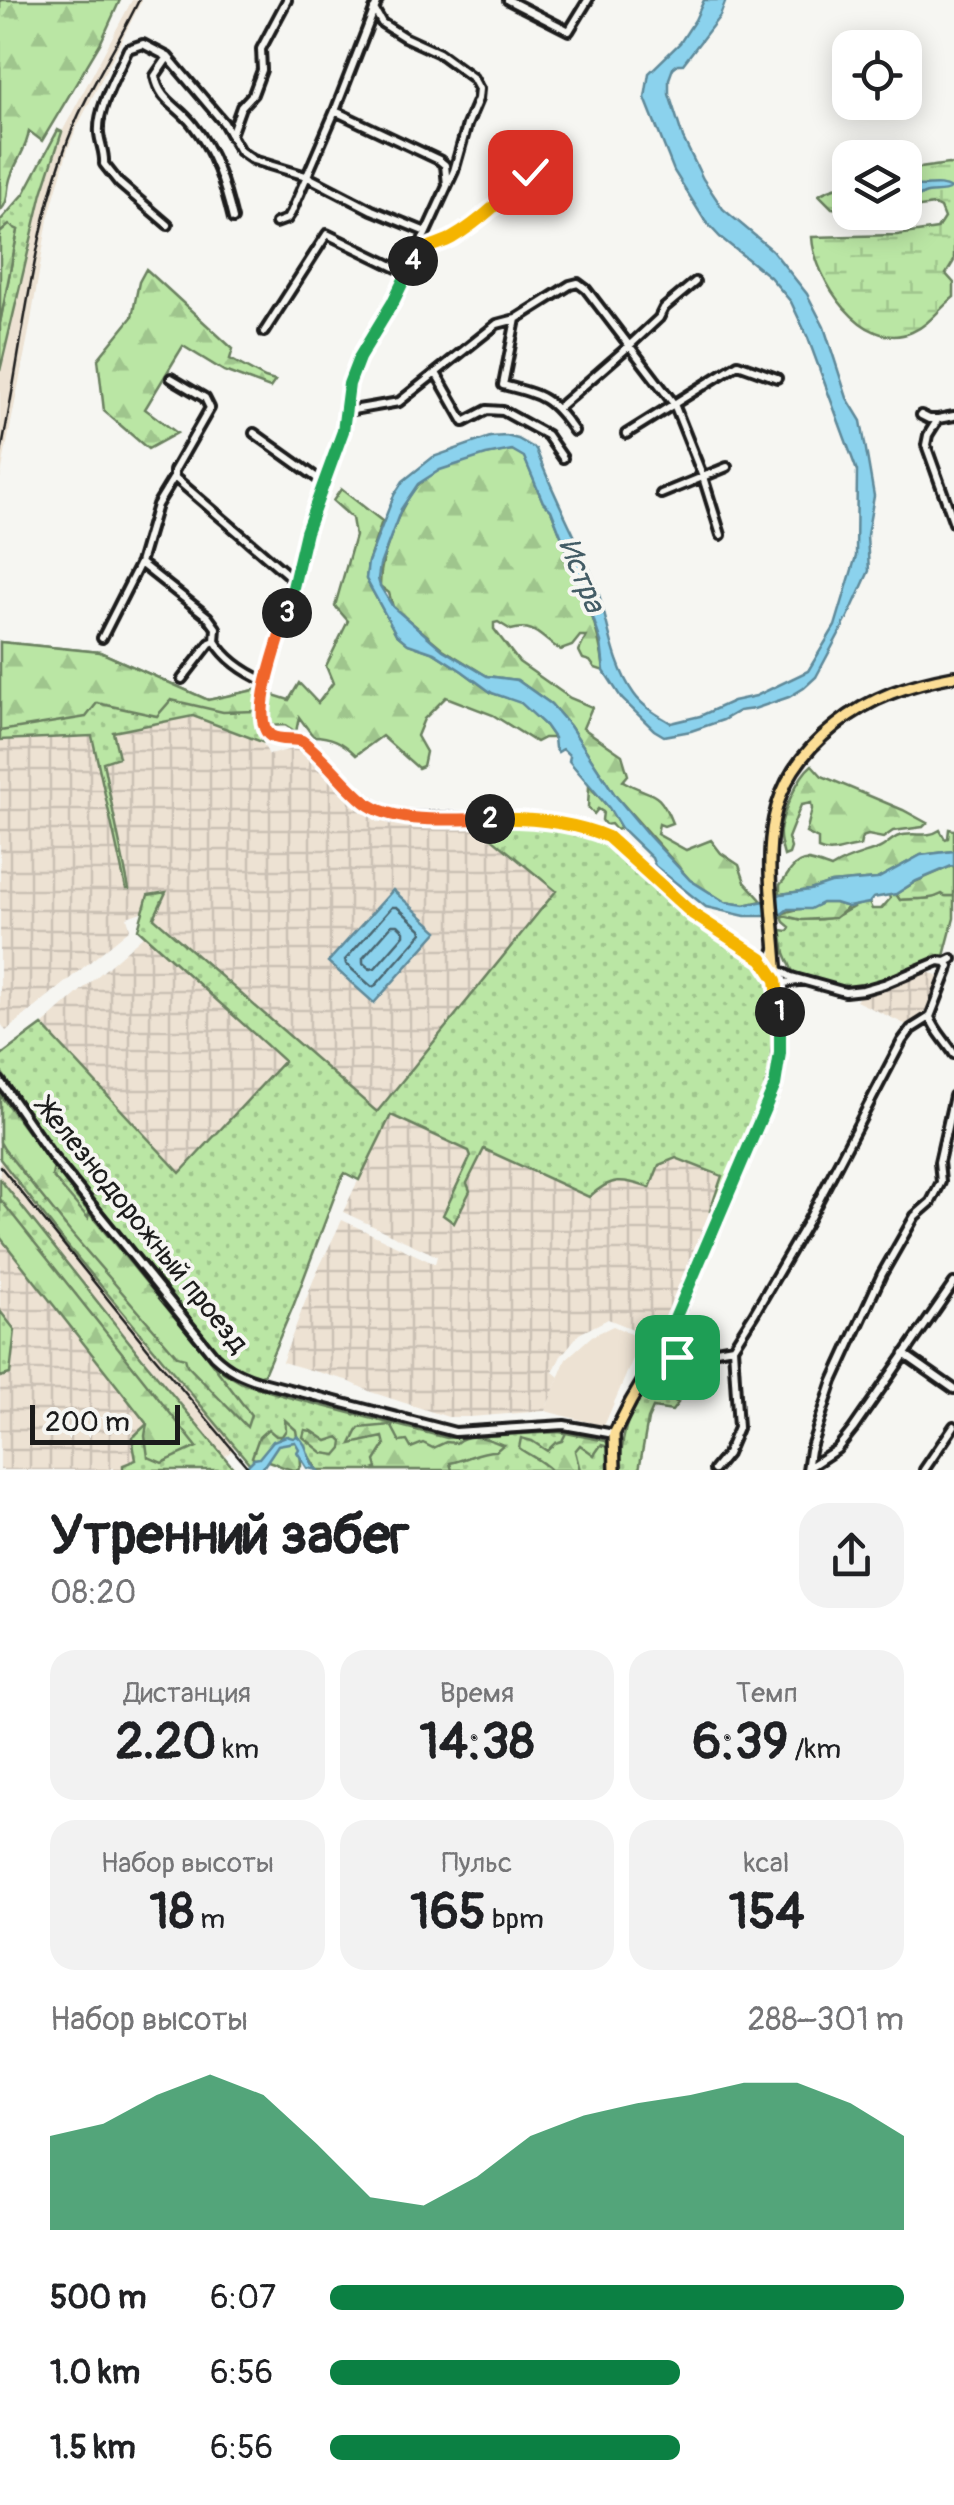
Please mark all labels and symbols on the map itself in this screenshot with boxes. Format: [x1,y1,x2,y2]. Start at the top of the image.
pin [488,130,573,215]
pin: 4 [388,236,438,286]
water label: Истра [550,533,614,619]
pin: 3 [262,588,312,638]
pin: 2 [465,794,515,844]
pin: 1 [755,987,805,1037]
street label: Железнодорожный проезд [26,1088,256,1361]
pin [635,1315,720,1400]
scale bar [30,1400,180,1444]

